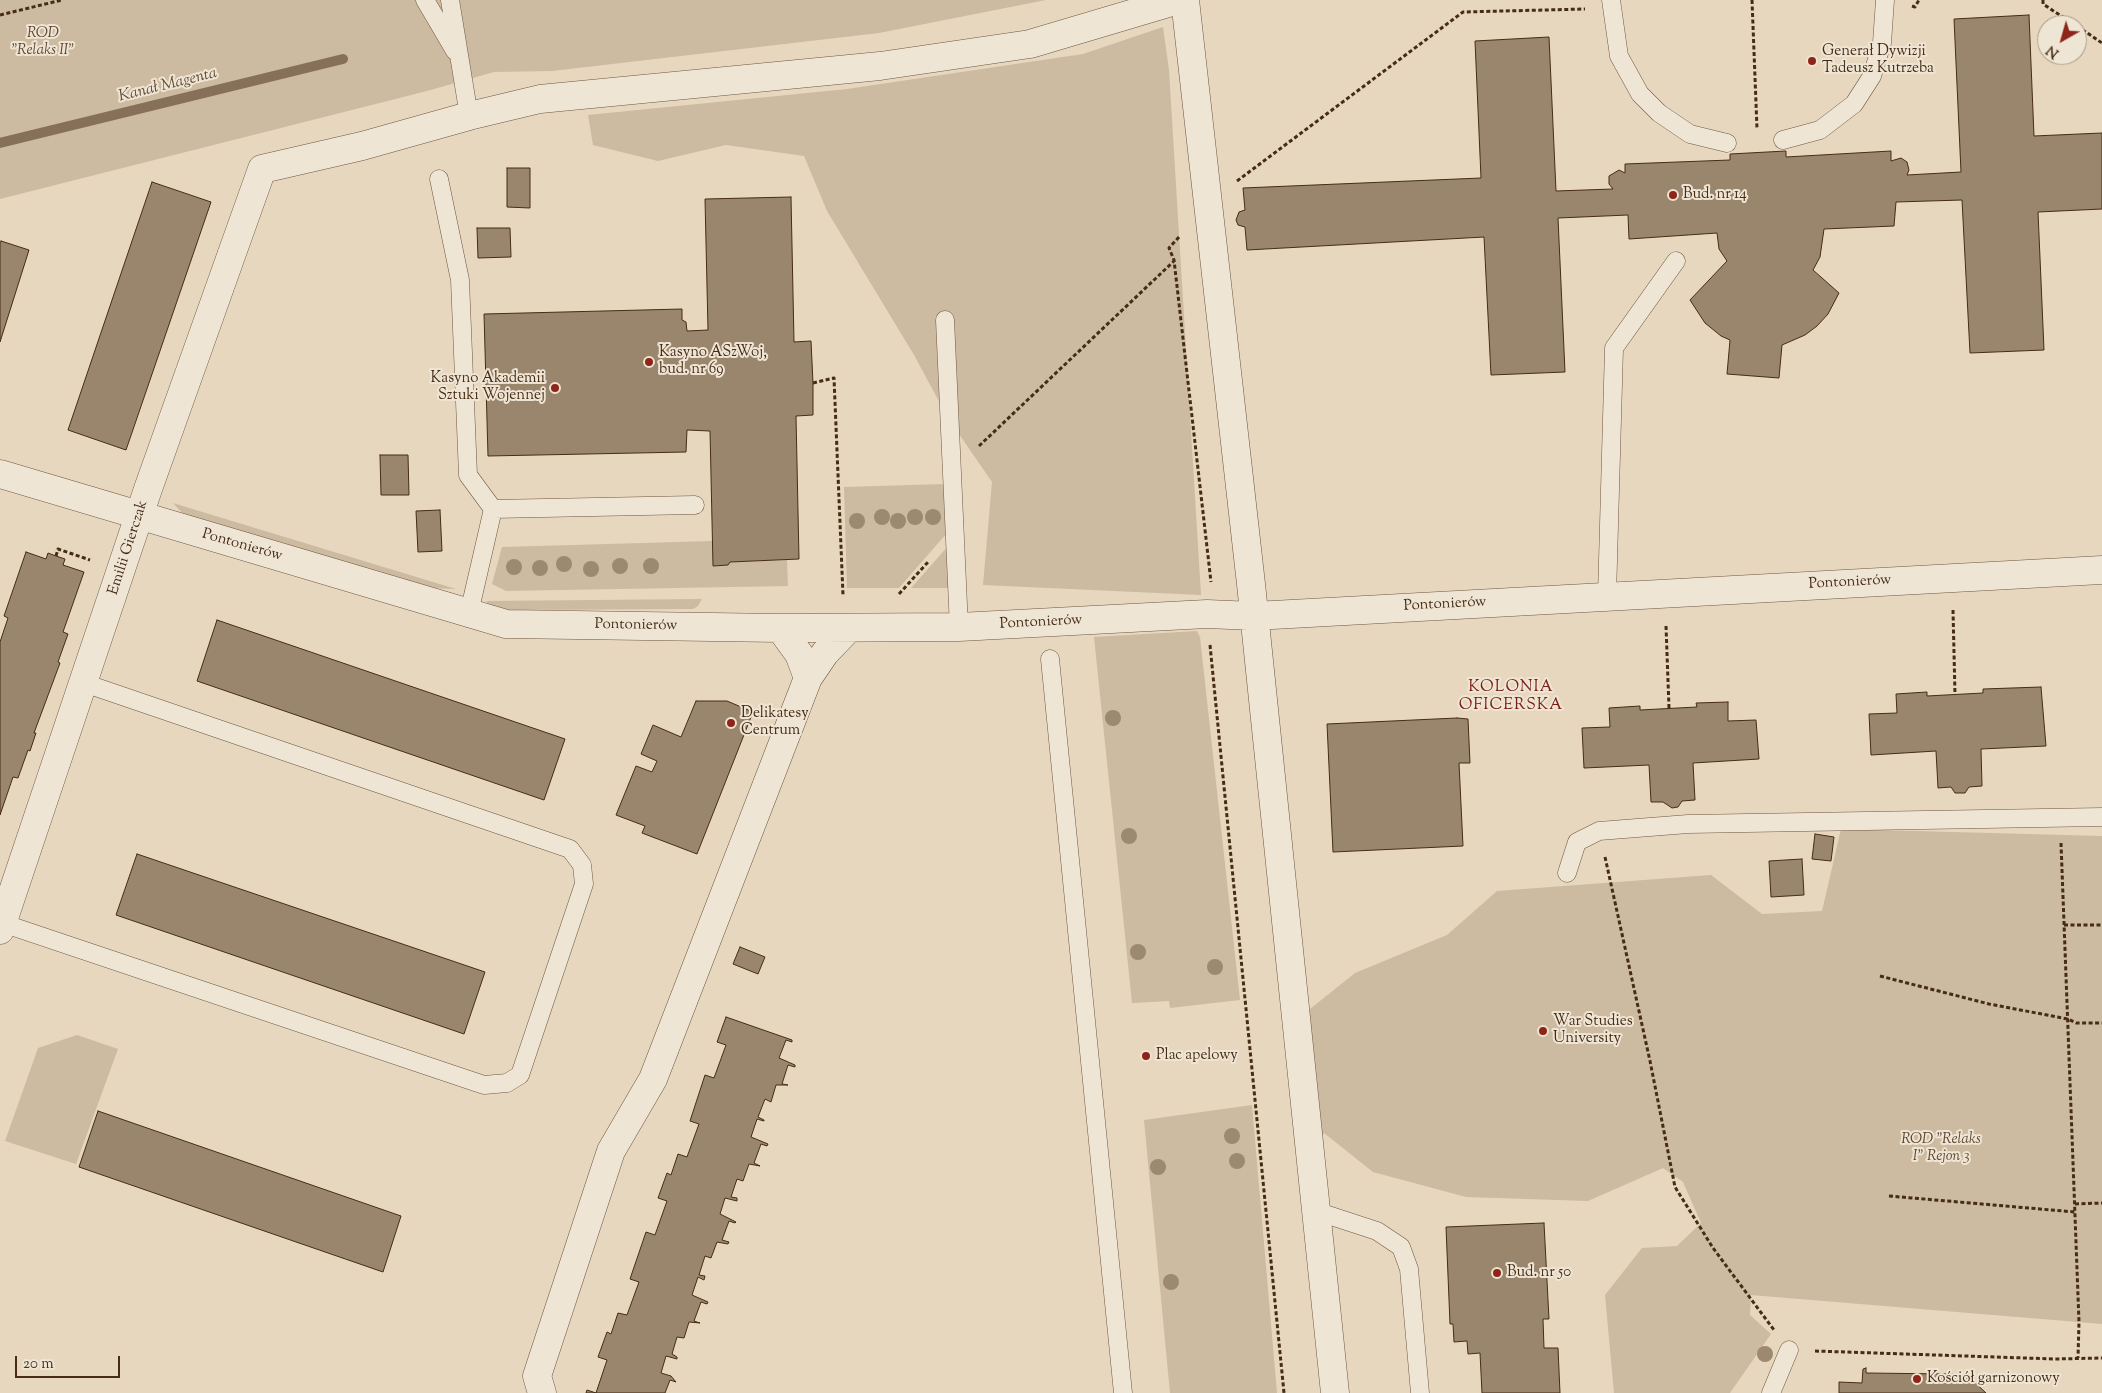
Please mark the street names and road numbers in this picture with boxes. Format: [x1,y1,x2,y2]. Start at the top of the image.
street label: Emilii Gierczak [105,499,153,597]
street label: Pontonierów [200,526,284,566]
street label: Pontonierów [1808,572,1892,594]
street label: Pontonierów [1403,594,1487,616]
street label: Pontonierów [999,612,1083,634]
street label: Pontonierów [594,616,678,636]

